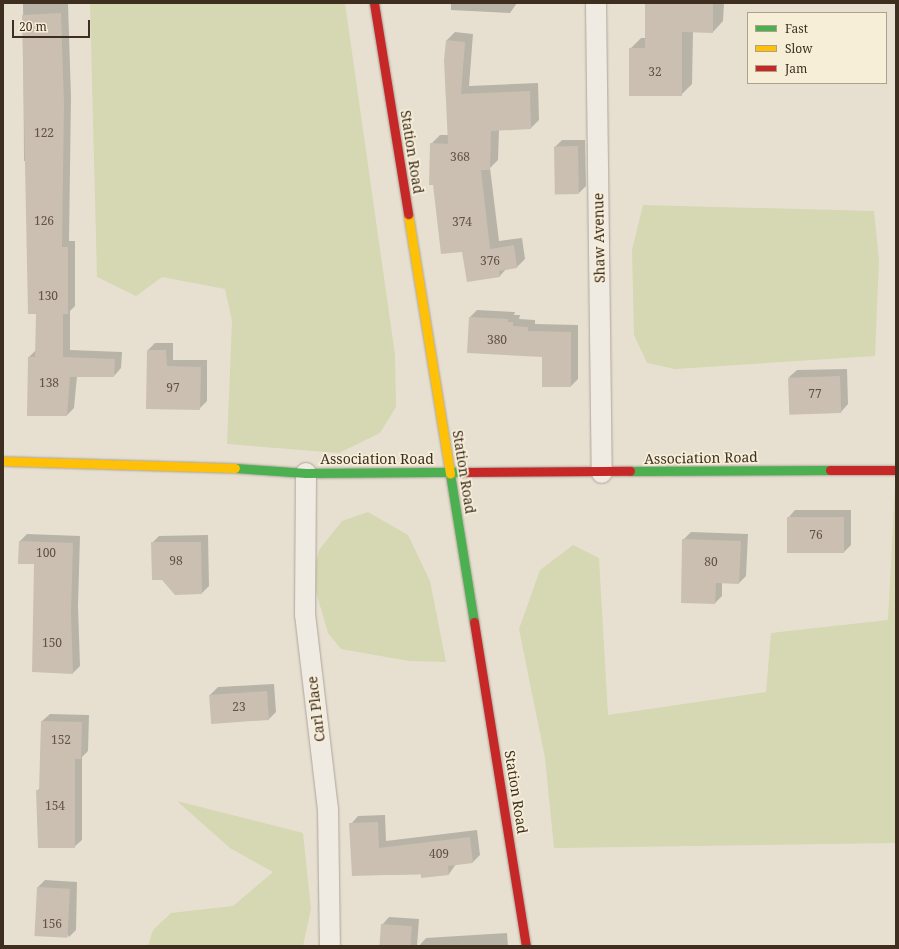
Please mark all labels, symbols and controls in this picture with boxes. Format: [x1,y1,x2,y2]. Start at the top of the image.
scale bar [14,12,92,38]
legend [747,12,887,84]
text: 20 m [19,18,47,35]
text: Fast [785,20,808,37]
text: Slow [785,40,813,57]
text: Jam [785,60,807,77]
house number: 32 [648,65,662,79]
street label: Station Road [397,109,427,195]
house number: 122 [34,126,54,140]
house number: 368 [450,150,470,164]
street label: Shaw Avenue [590,193,608,283]
house number: 126 [34,214,54,228]
house number: 374 [452,215,472,229]
house number: 376 [480,254,500,268]
house number: 130 [38,289,58,303]
house number: 380 [487,333,507,347]
house number: 138 [39,376,59,390]
house number: 97 [166,381,180,395]
house number: 77 [808,387,822,401]
street label: Station Road [449,429,479,515]
street label: Association Road [644,449,758,467]
street label: Association Road [320,451,434,467]
house number: 76 [809,528,823,542]
house number: 100 [36,546,56,560]
house number: 98 [169,554,183,568]
house number: 80 [704,555,718,569]
house number: 150 [42,636,62,650]
street label: Carl Place [304,675,328,743]
house number: 23 [232,700,246,714]
house number: 152 [51,733,71,747]
street label: Station Road [501,749,531,835]
house number: 154 [45,799,65,813]
house number: 409 [429,847,449,861]
house number: 156 [42,917,62,931]

